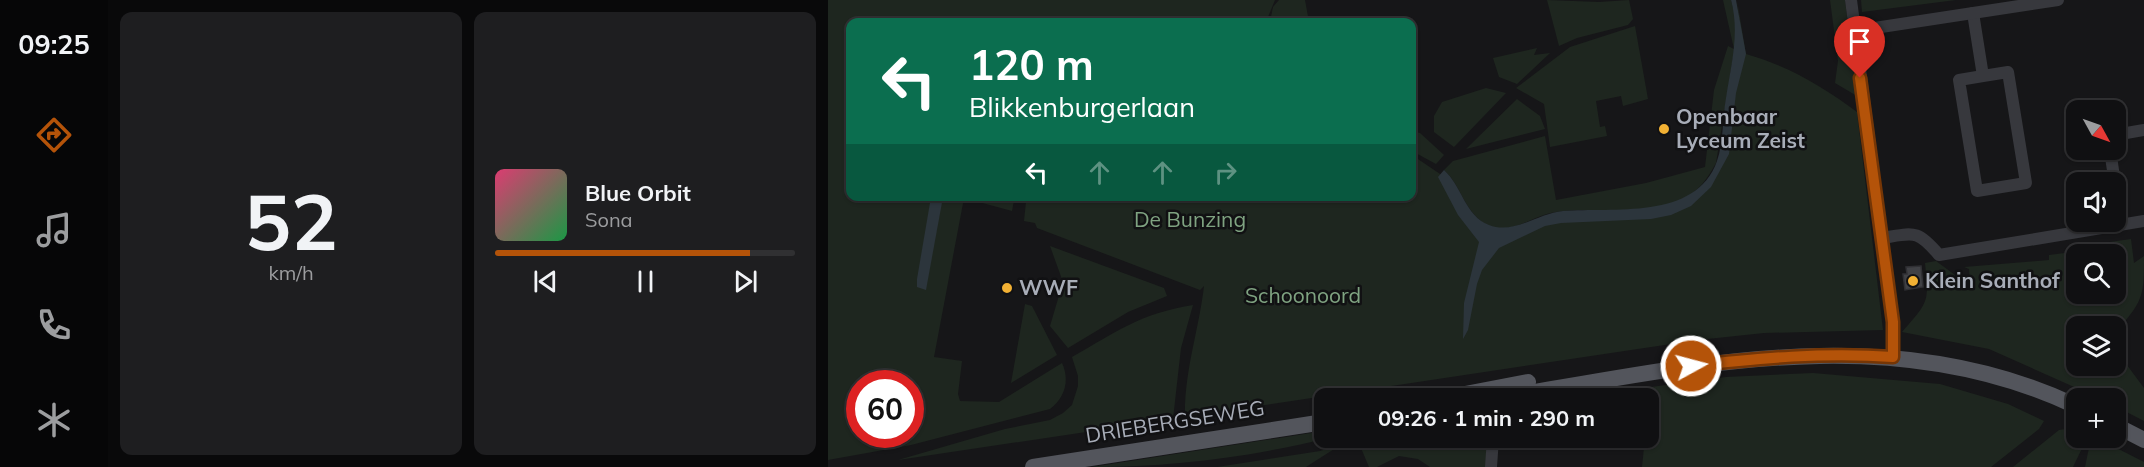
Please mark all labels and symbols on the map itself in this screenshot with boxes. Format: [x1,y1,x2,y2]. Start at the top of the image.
pin [1834,16,1885,78]
north arrow [2066,100,2126,160]
place label: Openbaar Lyceum Zeist [1676,103,1805,153]
marker: Openbaar Lyceum Zeist [1657,122,1671,136]
park label: De Bunzing [1134,206,1246,232]
place label: Klein Santhof [1925,267,2061,293]
place label: WWF [1019,274,1078,300]
marker: Klein Santhof [1906,274,1920,288]
marker: WWF [1000,281,1014,295]
park label: Schoonoord [1245,282,1361,308]
position arrow [1659,334,1723,398]
speed limit sign: 60 [846,370,924,448]
street label: DRIEBERGSEWEG [1084,394,1266,448]

